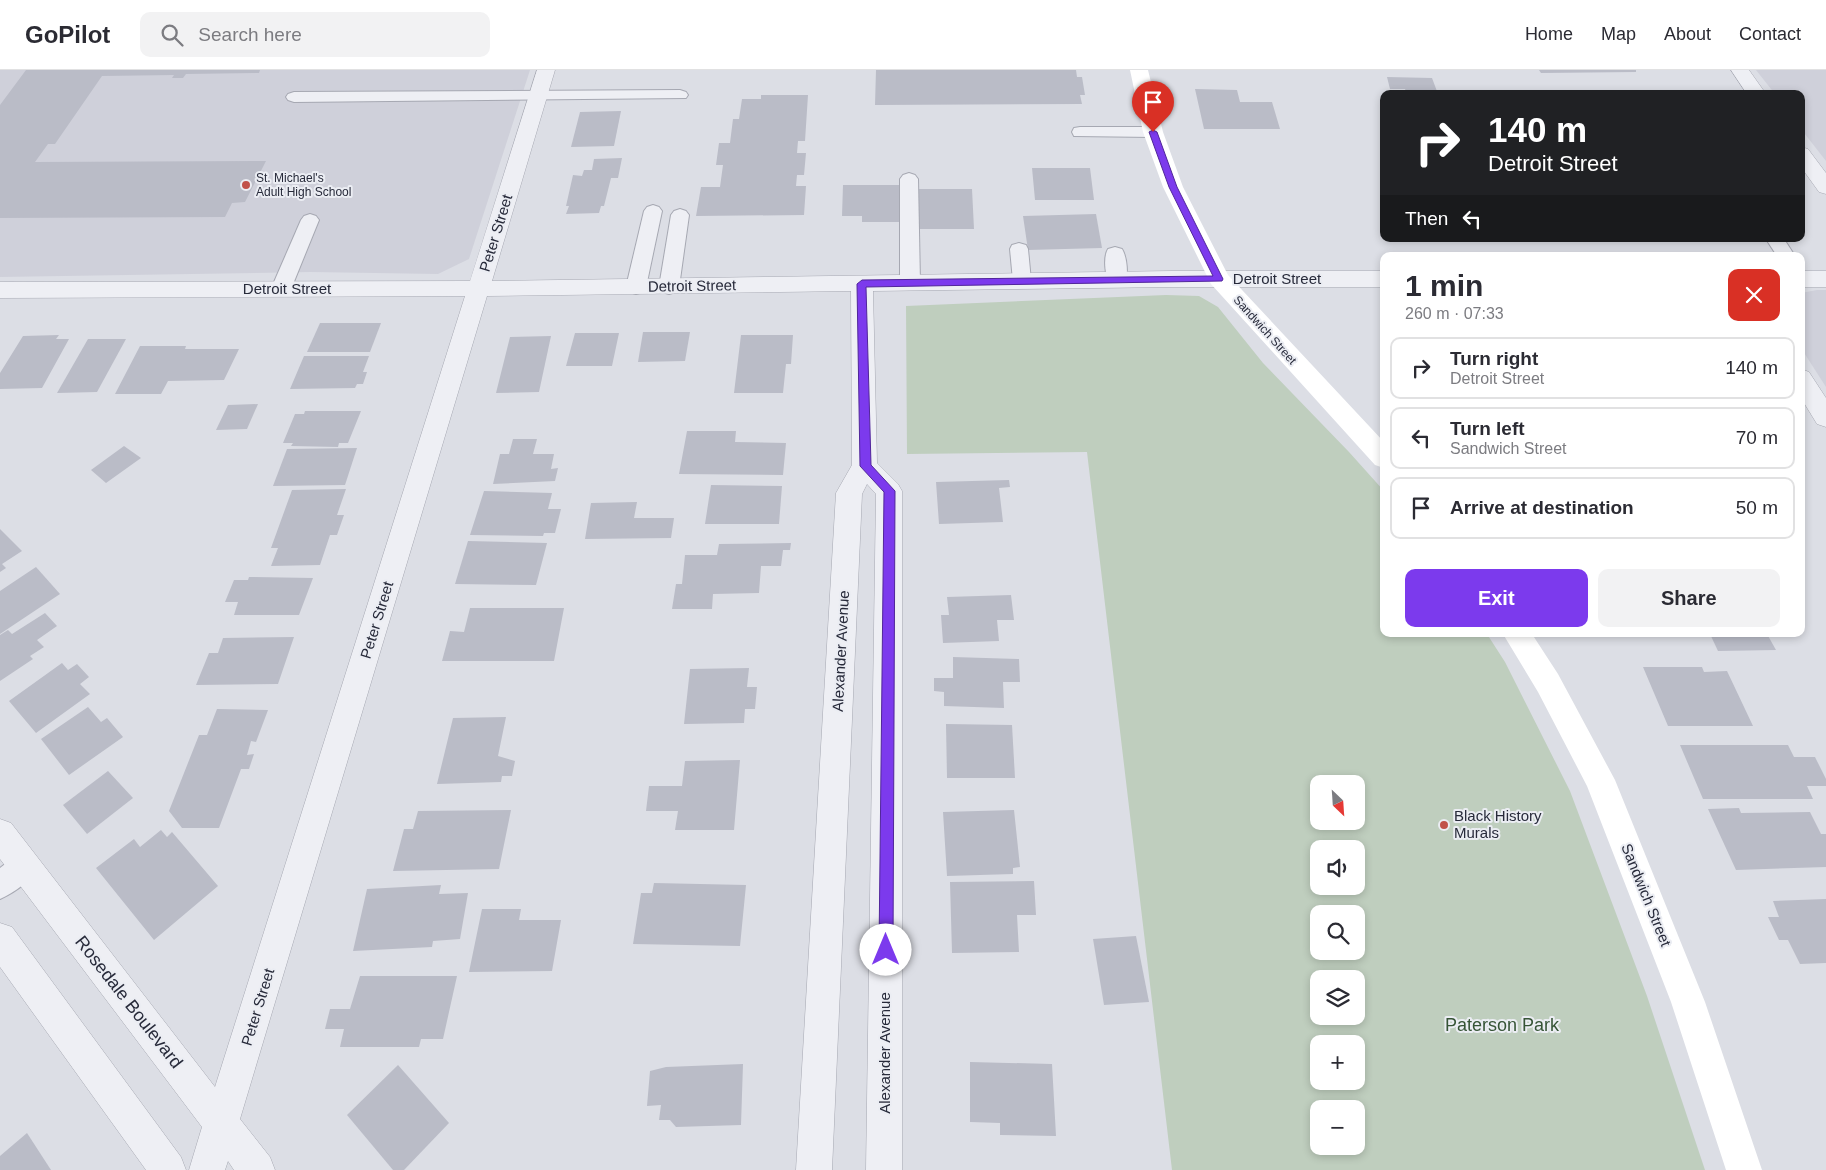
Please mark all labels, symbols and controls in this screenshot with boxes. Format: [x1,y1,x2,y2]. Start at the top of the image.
search box [140,12,490,57]
text: GoPilot [25,21,110,48]
icon: search [158,21,186,49]
text: Search here [198,24,302,45]
text: Home [1525,24,1573,44]
text: Map [1601,24,1636,44]
text: About [1664,24,1711,44]
text: Contact [1739,24,1801,44]
pin [1132,81,1174,132]
icon: arrive [1139,88,1167,116]
icon: right [1405,110,1470,175]
text: 140 m [1488,110,1587,149]
text: Detroit Street [1488,151,1618,176]
place label: St. Michael's Adult High School [256,171,351,199]
marker: St. Michael's Adult High School [240,179,252,191]
street label: Peter Street [476,191,516,274]
icon: left [1458,205,1486,233]
text: Then [1405,208,1448,229]
text: 1 min [1405,269,1483,302]
button: close [1728,269,1780,321]
street label: Detroit Street [1233,270,1322,287]
street label: Detroit Street [648,276,737,295]
street label: Detroit Street [243,280,332,297]
street label: Sandwich Street [1231,293,1300,368]
text: 260 m · 07:33 [1405,305,1504,322]
text: Turn right [1450,348,1538,369]
icon: right [1407,354,1435,382]
text: 140 m [1725,357,1778,378]
text: Detroit Street [1450,370,1544,387]
text: Turn left [1450,418,1525,439]
icon: left [1407,424,1435,452]
text: 70 m [1736,427,1778,448]
text: Sandwich Street [1450,440,1567,457]
icon: arrive [1407,494,1435,522]
text: Arrive at destination [1450,497,1634,518]
text: 50 m [1736,497,1778,518]
button: Exit [1405,569,1588,627]
button: Share [1598,569,1780,627]
street label: Peter Street [357,578,397,661]
street label: Alexander Avenue [829,590,852,712]
north arrow [1310,775,1365,830]
map controls [1310,775,1365,1155]
place label: Black History Murals [1454,807,1542,841]
marker: Black History Murals [1438,819,1450,831]
button: sound [1310,840,1365,895]
street label: Sandwich Street [1618,841,1675,949]
button: search [1310,905,1365,960]
position arrow [859,923,911,975]
street label: Rosedale Boulevard [71,932,187,1072]
street label: Peter Street [238,965,278,1048]
button: layers [1310,970,1365,1025]
street label: Alexander Avenue [876,992,893,1114]
park label: Paterson Park [1445,1015,1560,1035]
button: + [1310,1035,1365,1090]
button: − [1310,1100,1365,1155]

